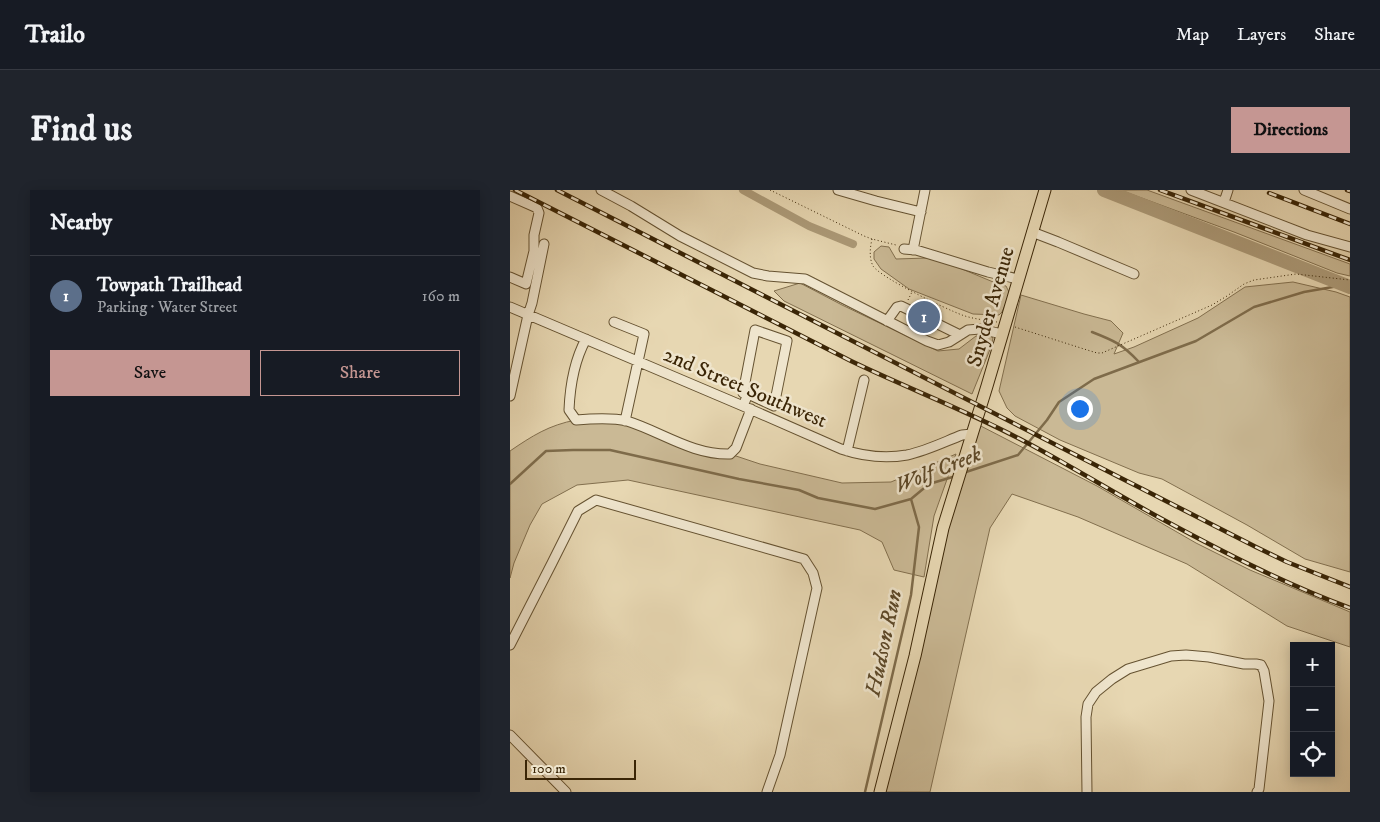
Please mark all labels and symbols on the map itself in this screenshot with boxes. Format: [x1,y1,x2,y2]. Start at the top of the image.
street label: Snyder Avenue [961,244,1021,370]
pin: 1 [908,298,940,336]
street label: 2nd Street Southwest [659,342,831,434]
your location [1067,396,1093,422]
water label: Wolf Creek [891,440,986,500]
water label: Hudson Run [859,587,908,700]
scale bar [525,757,636,780]

